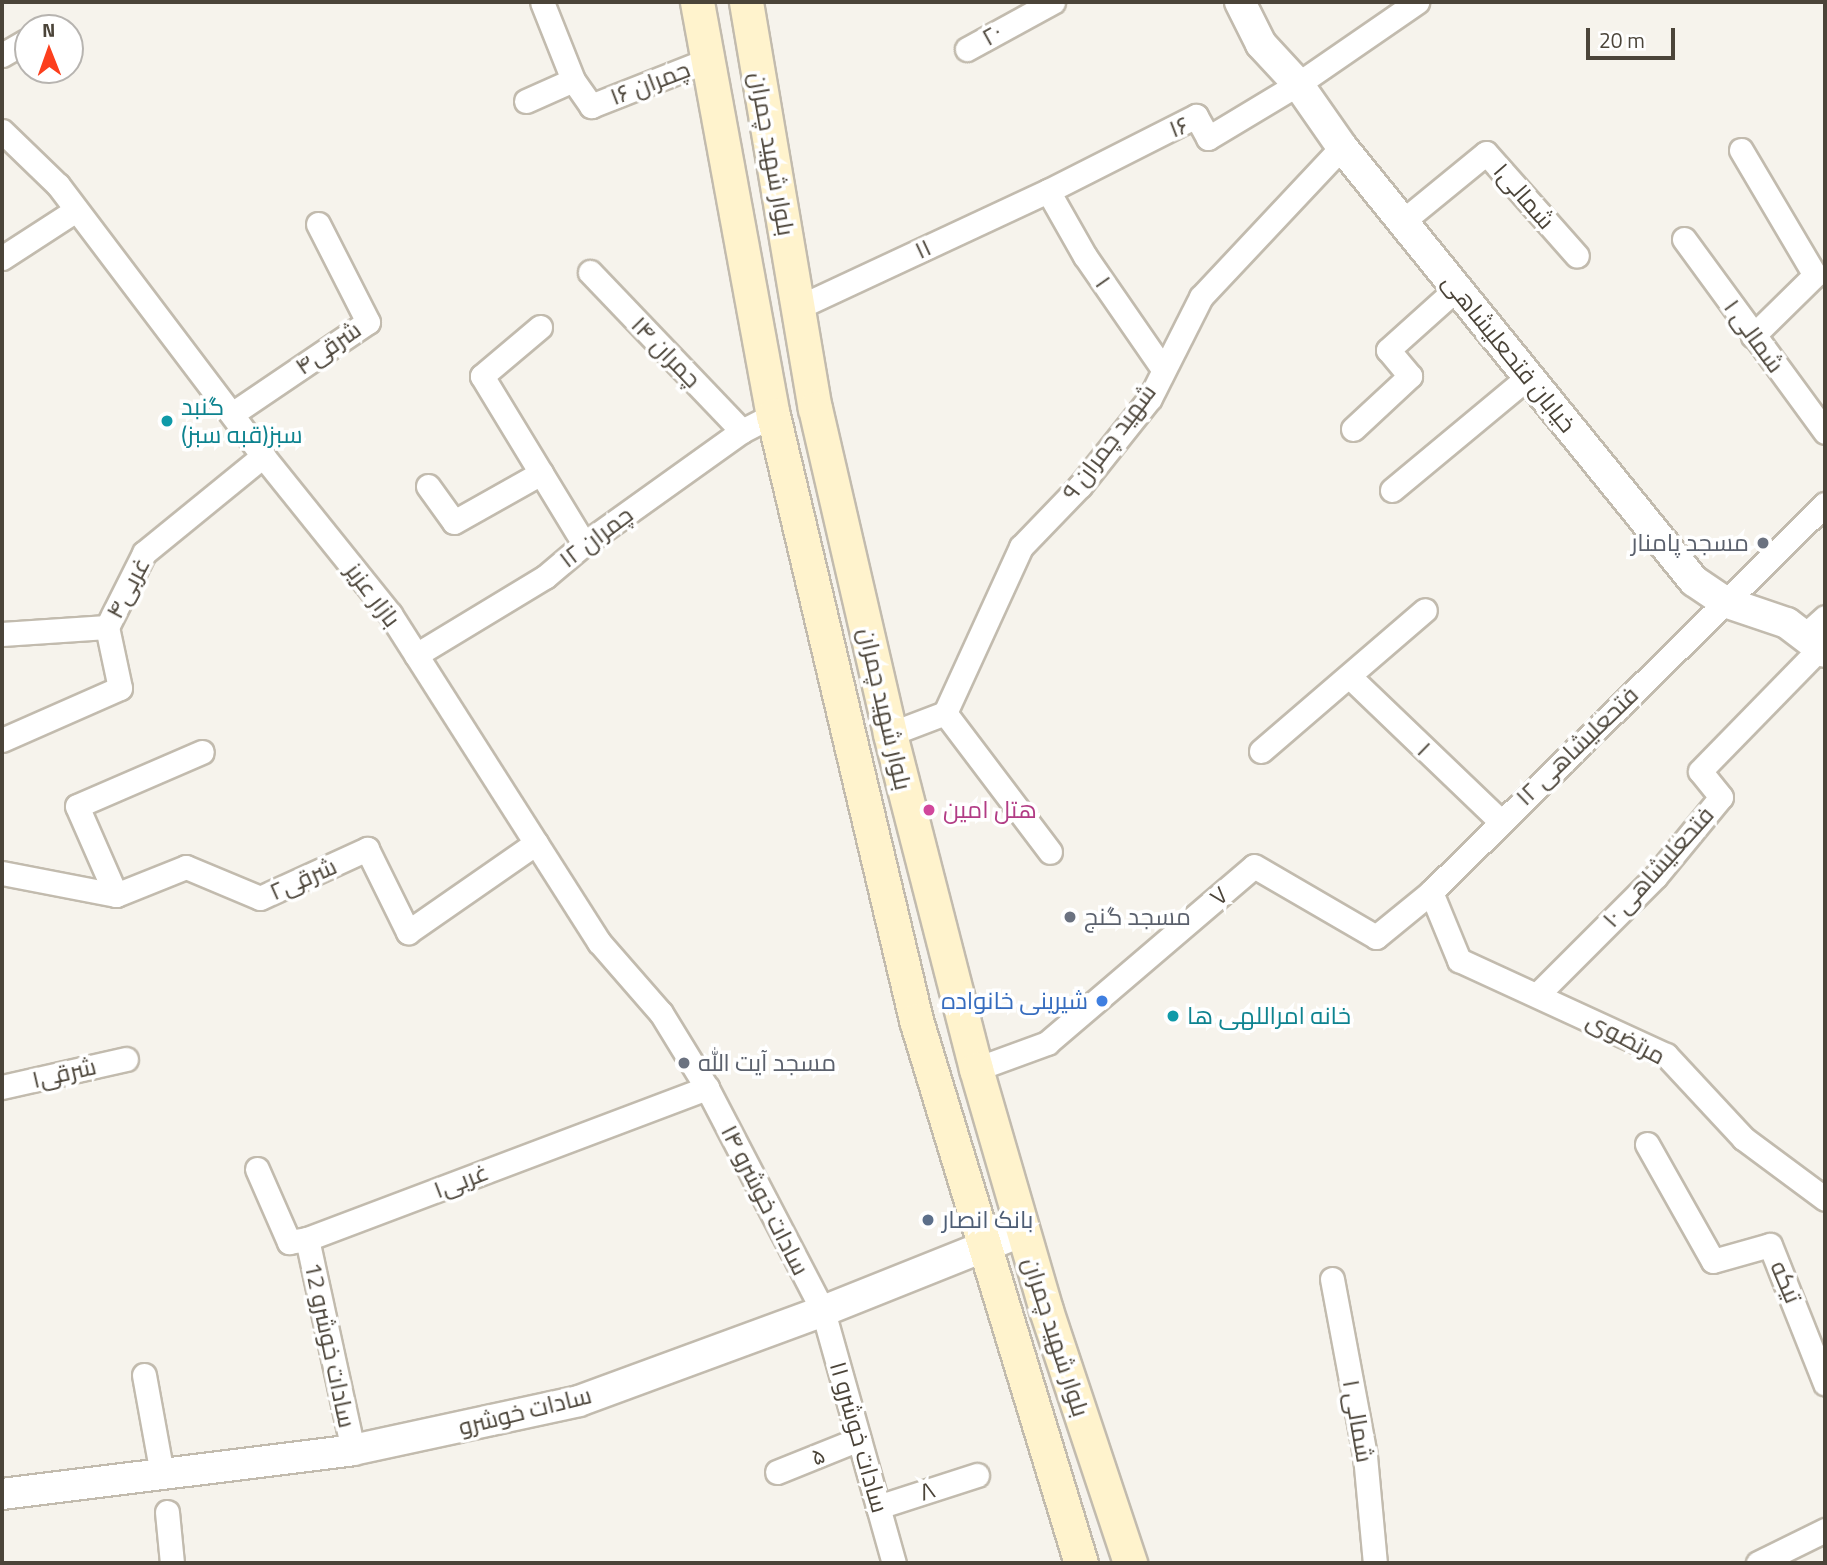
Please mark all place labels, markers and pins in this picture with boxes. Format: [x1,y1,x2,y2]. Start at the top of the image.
place label: گنبد سبز(قبه سبز) [181,393,303,449]
marker: گنبد سبز(قبه سبز) [159,413,175,429]
place label: مسجد پامنار [1631,529,1749,557]
marker: مسجد پامنار [1755,535,1771,551]
place label: هتل امین [943,796,1037,824]
marker: هتل امین [921,802,937,818]
place label: مسجد گنج [1084,903,1191,931]
marker: مسجد گنج [1062,909,1078,925]
place label: شیرینی خانواده [941,987,1088,1015]
marker: شیرینی خانواده [1094,993,1110,1009]
place label: خانه امراللهی ها [1187,1002,1351,1030]
marker: خانه امراللهی ها [1165,1008,1181,1024]
place label: مسجد آیت الله [698,1049,836,1077]
marker: مسجد آیت الله [676,1055,692,1071]
place label: بانک انصار [942,1206,1034,1234]
marker: بانک انصار [920,1212,936,1228]

